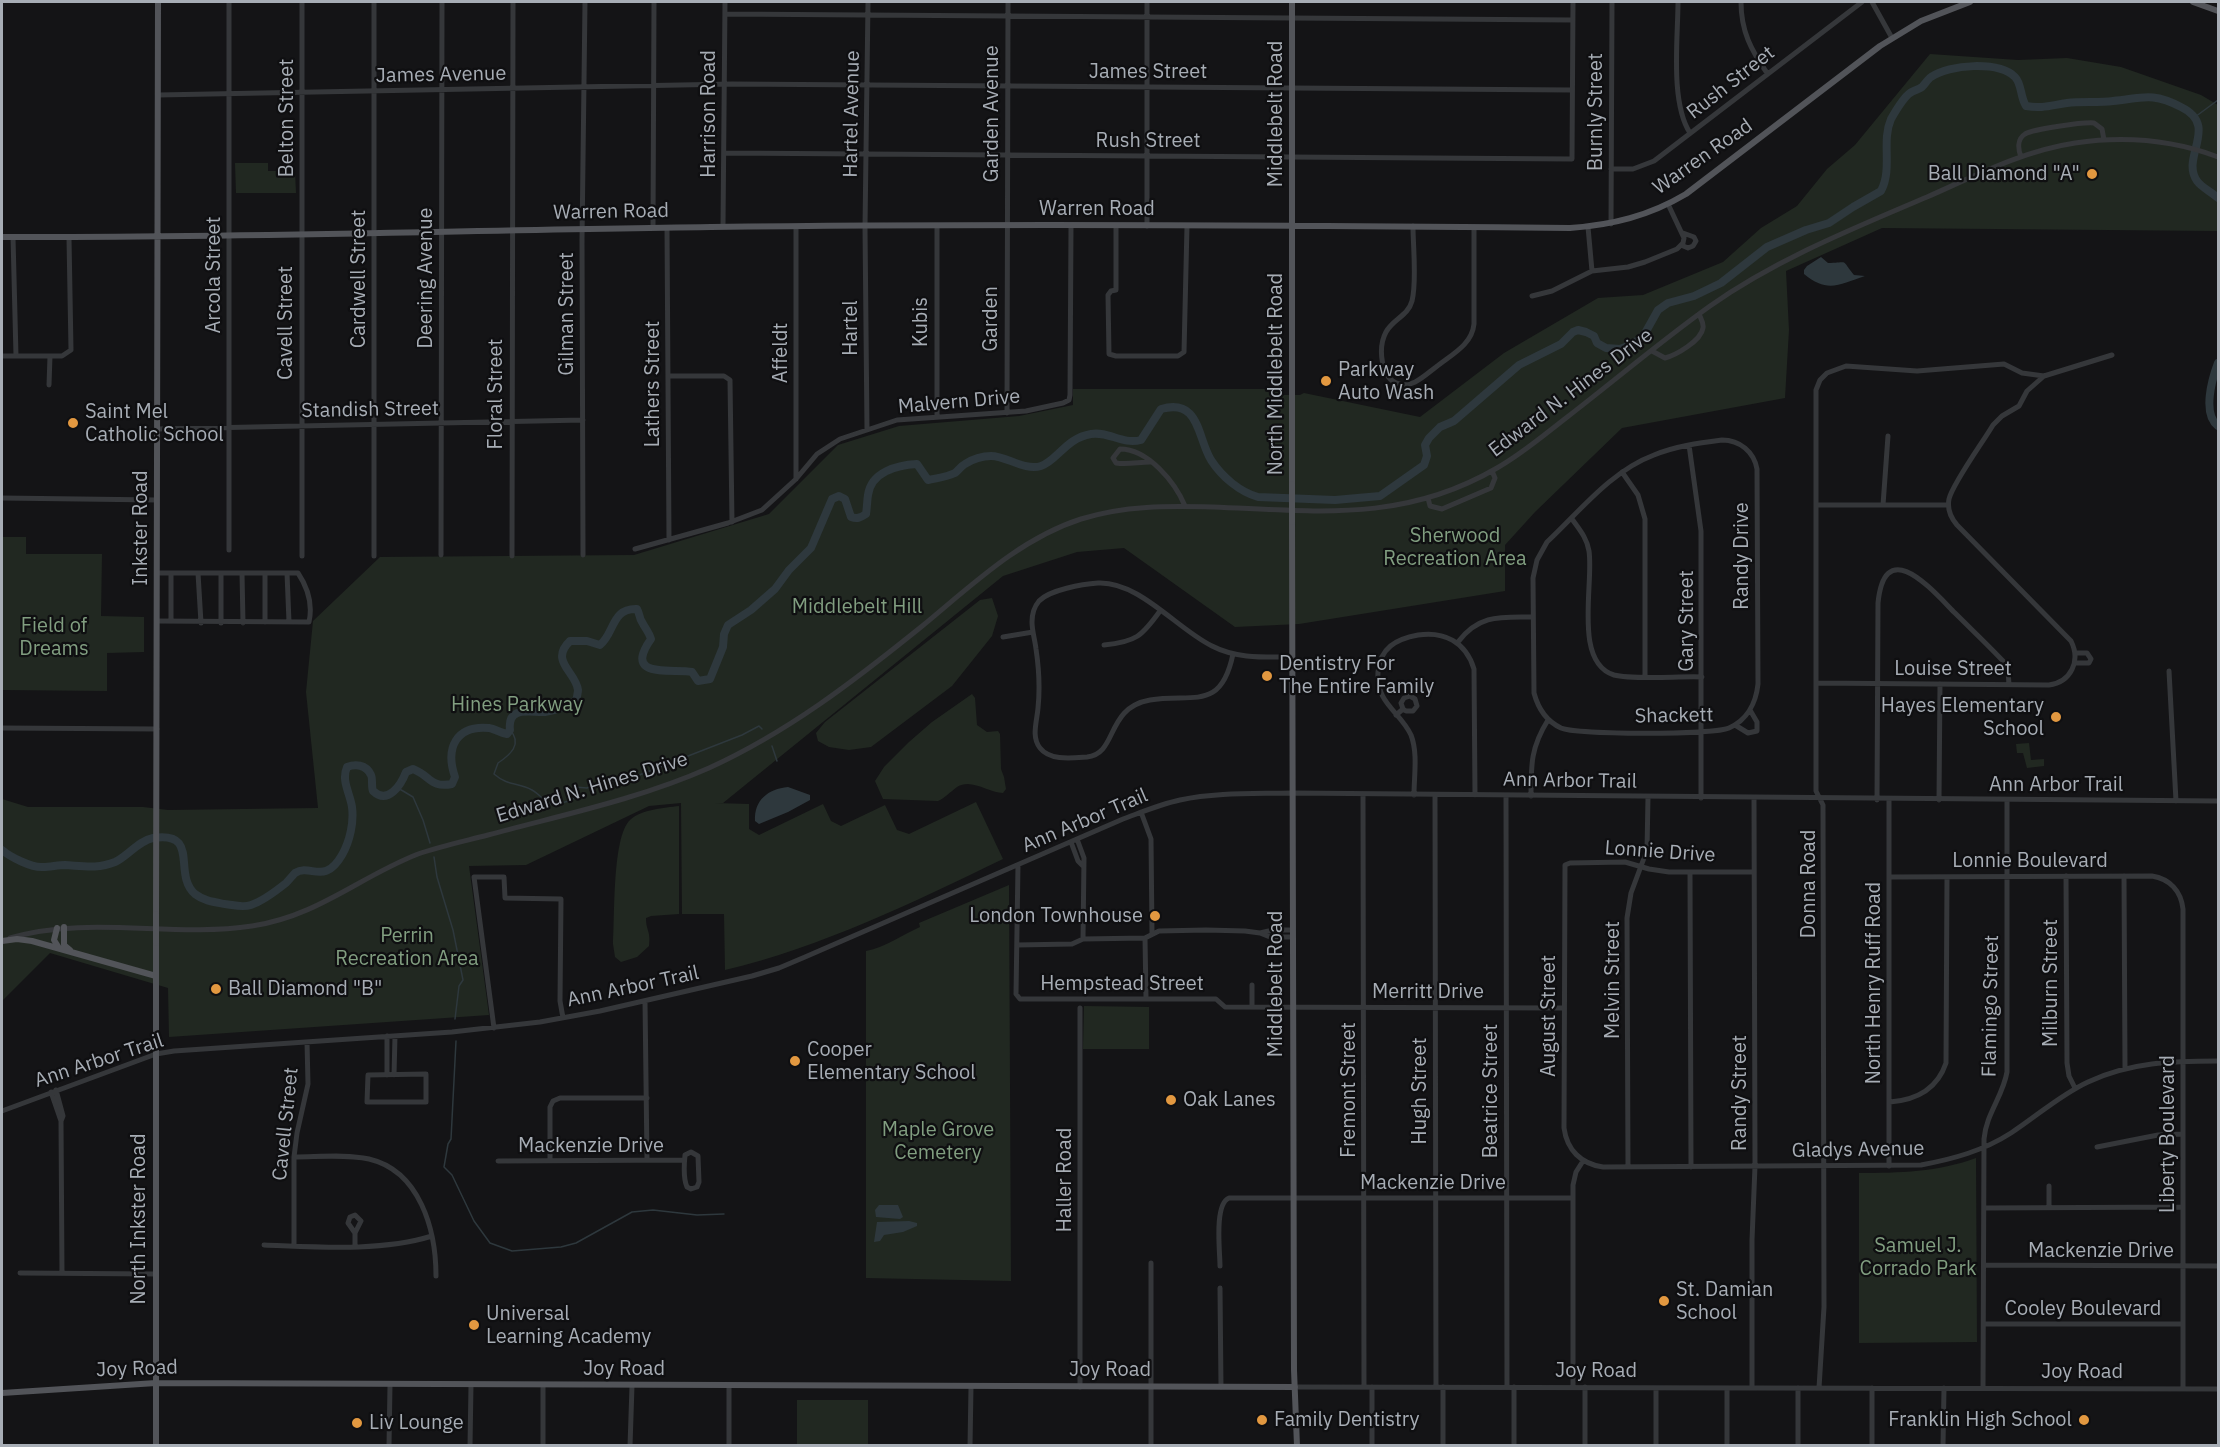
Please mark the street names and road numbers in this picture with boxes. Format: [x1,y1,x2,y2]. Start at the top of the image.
street label: Middlebelt Road [1264,41,1288,187]
street label: Rush Street [1682,41,1780,125]
street label: Garden Avenue [980,45,1004,183]
street label: Harrison Road [697,50,721,178]
street label: Hartel Avenue [839,50,865,178]
street label: Burnly Street [1584,53,1608,171]
street label: Belton Street [275,59,299,177]
street label: James Street [1089,60,1207,84]
street label: James Avenue [376,62,506,88]
street label: Warren Road [1649,114,1757,200]
street label: Rush Street [1096,129,1200,153]
street label: Warren Road [1039,197,1155,221]
street label: Warren Road [553,199,669,225]
street label: Deering Avenue [414,207,438,349]
street label: Cardwell Street [347,210,371,348]
street label: Arcola Street [202,217,226,333]
street label: Gilman Street [555,252,579,376]
street label: Cavell Street [274,266,298,380]
street label: North Middlebelt Road [1264,273,1288,475]
street label: Garden [979,286,1003,352]
street label: Kubis [909,297,933,347]
street label: Hartel [839,300,863,356]
street label: Lathers Street [641,321,665,447]
street label: Affeldt [769,323,793,383]
street label: Edward N. Hines Drive [1484,323,1658,463]
street label: Floral Street [484,339,508,449]
street label: Malvern Drive [897,385,1021,419]
street label: Standish Street [301,397,439,423]
street label: Inkster Road [129,470,153,586]
street label: Randy Drive [1730,502,1754,610]
street label: Gary Street [1675,570,1699,672]
street label: Louise Street [1894,657,2012,681]
street label: Shackett [1634,703,1714,729]
street label: Edward N. Hines Drive [493,747,691,829]
street label: Ann Arbor Trail [1503,768,1637,794]
street label: Ann Arbor Trail [1989,773,2123,797]
street label: Ann Arbor Trail [1019,784,1151,858]
street label: Donna Road [1797,830,1821,938]
street label: Lonnie Drive [1604,836,1716,868]
street label: Lonnie Boulevard [1952,849,2108,873]
street label: North Henry Ruff Road [1862,882,1886,1084]
street label: Middlebelt Road [1264,911,1288,1057]
street label: Milburn Street [2039,919,2063,1047]
street label: Melvin Street [1601,921,1625,1039]
street label: Flamingo Street [1978,935,2004,1077]
street label: August Street [1537,955,1561,1077]
street label: Ann Arbor Trail [565,961,701,1013]
street label: Hempstead Street [1040,972,1204,996]
street label: Merritt Drive [1372,980,1484,1004]
street label: Fremont Street [1337,1022,1361,1158]
street label: Beatrice Street [1479,1024,1503,1158]
street label: Ann Arbor Trail [31,1029,167,1093]
street label: Randy Street [1728,1035,1752,1151]
street label: Hugh Street [1408,1038,1432,1144]
street label: Liberty Boulevard [2156,1055,2180,1213]
street label: Cavell Street [268,1066,304,1182]
street label: Haller Road [1053,1128,1077,1232]
street label: North Inkster Road [127,1133,151,1305]
street label: Mackenzie Drive [518,1134,664,1158]
street label: Gladys Avenue [1791,1137,1925,1163]
street label: Mackenzie Drive [1360,1171,1506,1195]
street label: Mackenzie Drive [2028,1239,2174,1263]
street label: Cooley Boulevard [2005,1297,2161,1321]
street label: Joy Road [96,1356,178,1382]
street label: Joy Road [583,1357,665,1381]
street label: Joy Road [1069,1358,1151,1382]
street label: Joy Road [1555,1359,1637,1383]
street label: Joy Road [2041,1360,2123,1384]

